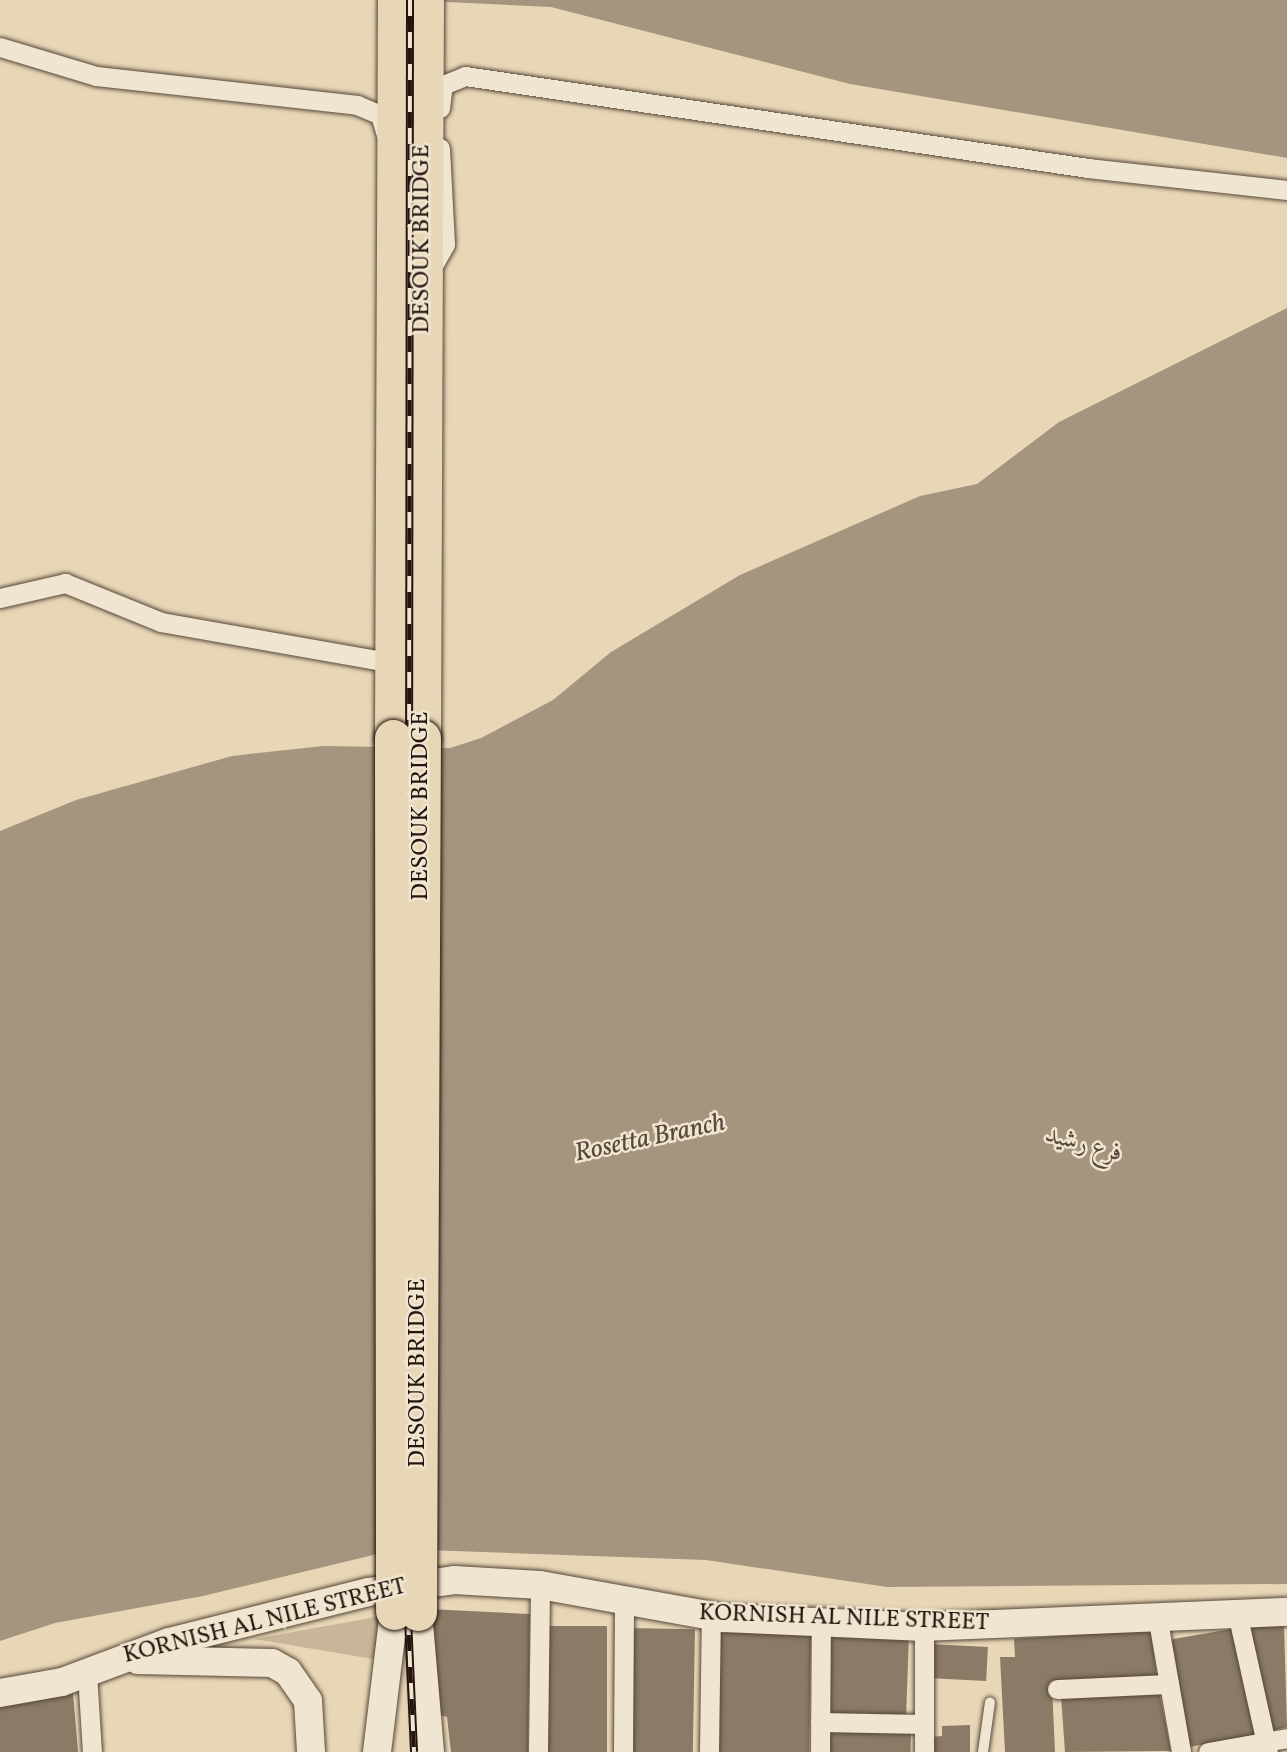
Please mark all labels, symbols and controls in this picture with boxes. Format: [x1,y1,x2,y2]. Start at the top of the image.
street label: DESOUK BRIDGE [409,144,437,334]
street label: DESOUK BRIDGE [408,711,436,901]
water label: Rosetta Branch [572,1108,728,1170]
water label: فرع رشيد [1042,1120,1126,1170]
street label: DESOUK BRIDGE [405,1278,433,1468]
street label: KORNISH AL NILE STREET [121,1573,409,1671]
street label: KORNISH AL NILE STREET [698,1600,990,1638]

